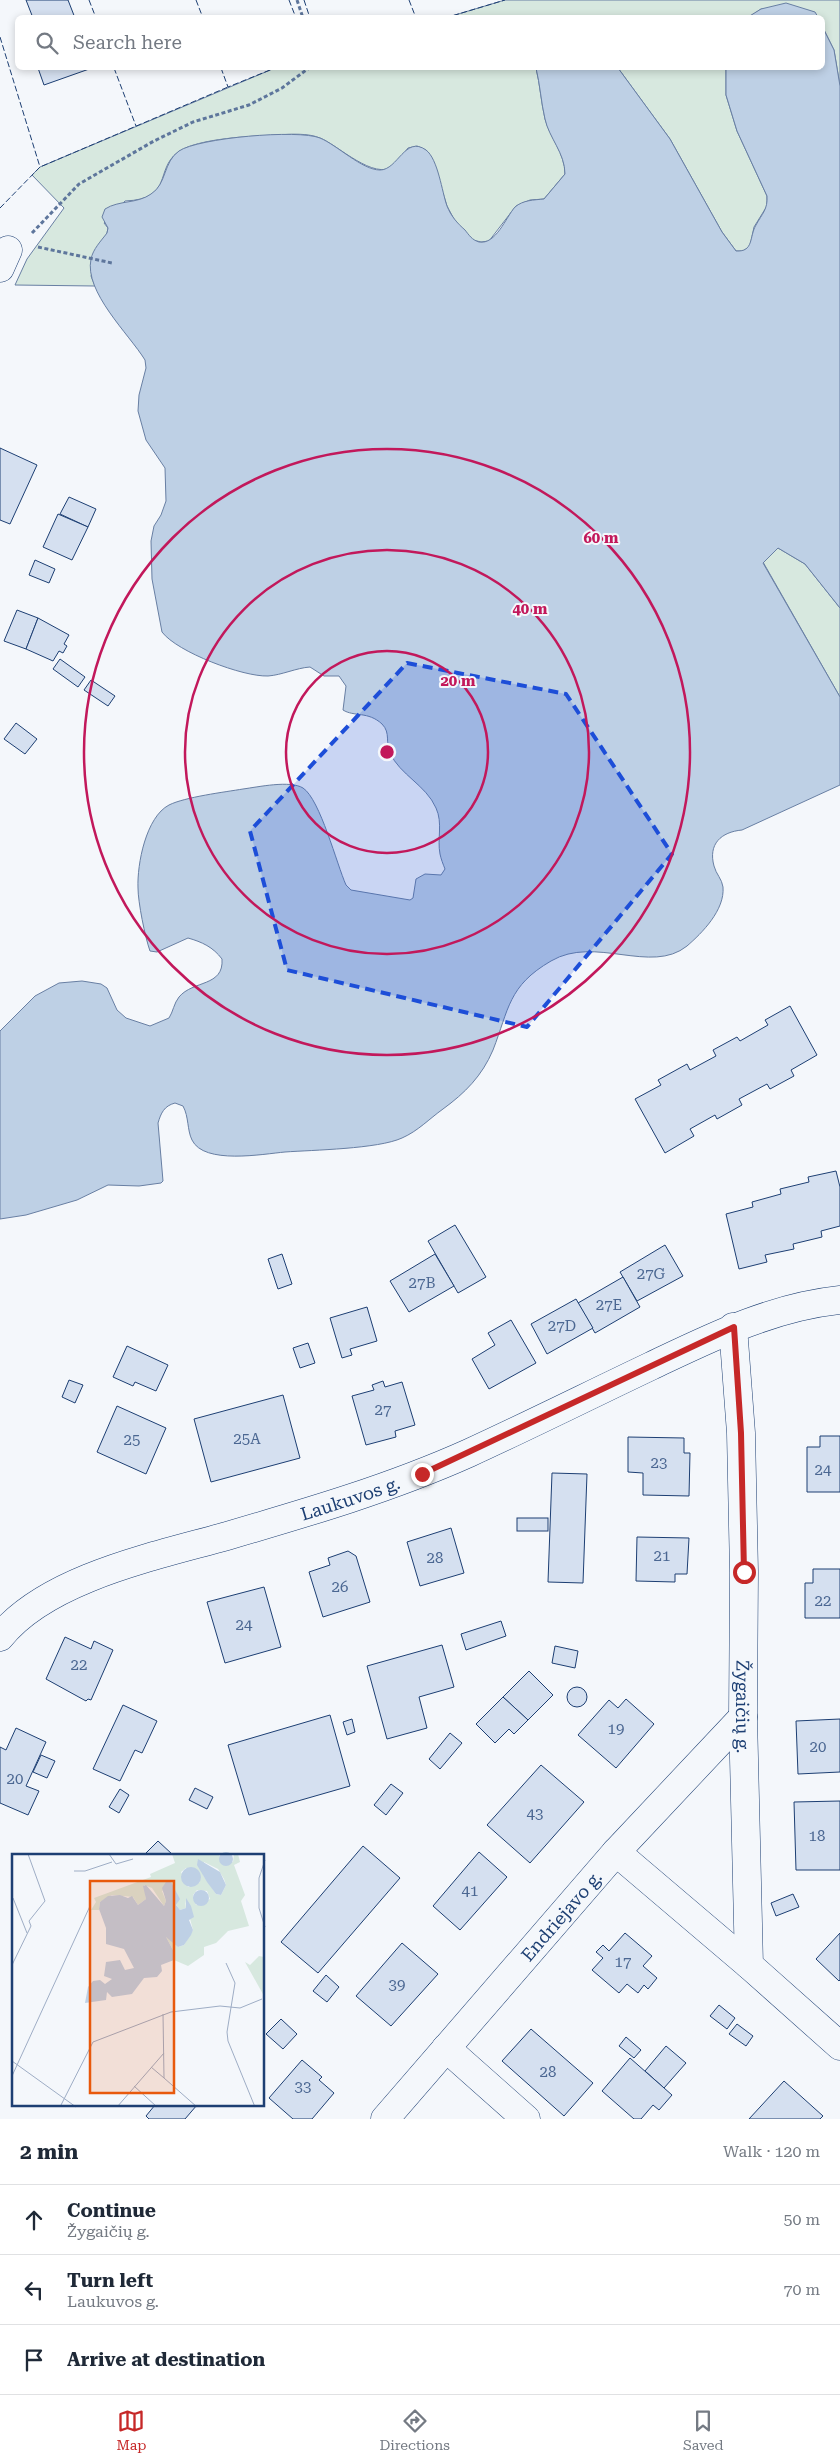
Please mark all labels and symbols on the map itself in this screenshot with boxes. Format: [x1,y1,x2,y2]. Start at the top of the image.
text: 60 m [583,529,619,547]
text: 40 m [512,600,548,618]
text: 20 m [440,672,476,690]
centre of rings [378,743,396,761]
house number: 27G [637,1265,666,1283]
house number: 27B [409,1274,435,1292]
house number: 27E [596,1296,622,1314]
house number: 27D [548,1317,576,1335]
house number: 27 [375,1401,391,1419]
house number: 25A [233,1430,261,1448]
house number: 25 [124,1431,140,1449]
house number: 23 [651,1454,667,1472]
house number: 24 [815,1461,832,1479]
route end [411,1463,434,1486]
street label: Laukuvos g. [298,1472,402,1524]
house number: 21 [654,1547,670,1565]
house number: 28 [427,1549,443,1567]
route start [733,1561,756,1584]
house number: 26 [332,1578,348,1596]
house number: 22 [815,1592,831,1610]
house number: 24 [236,1616,253,1634]
house number: 22 [71,1656,87,1674]
street label: Žygaičių g. [732,1660,754,1753]
house number: 19 [608,1720,624,1738]
house number: 20 [810,1738,826,1756]
house number: 20 [7,1770,23,1788]
house number: 43 [527,1805,543,1823]
house number: 18 [809,1827,825,1845]
inset map [12,1854,265,2106]
street label: Endriejavo g. [516,1866,606,1965]
house number: 41 [462,1882,478,1900]
house number: 17 [615,1953,631,1971]
house number: 39 [389,1976,405,1994]
house number: 28 [540,2063,556,2081]
house number: 33 [295,2078,311,2096]

